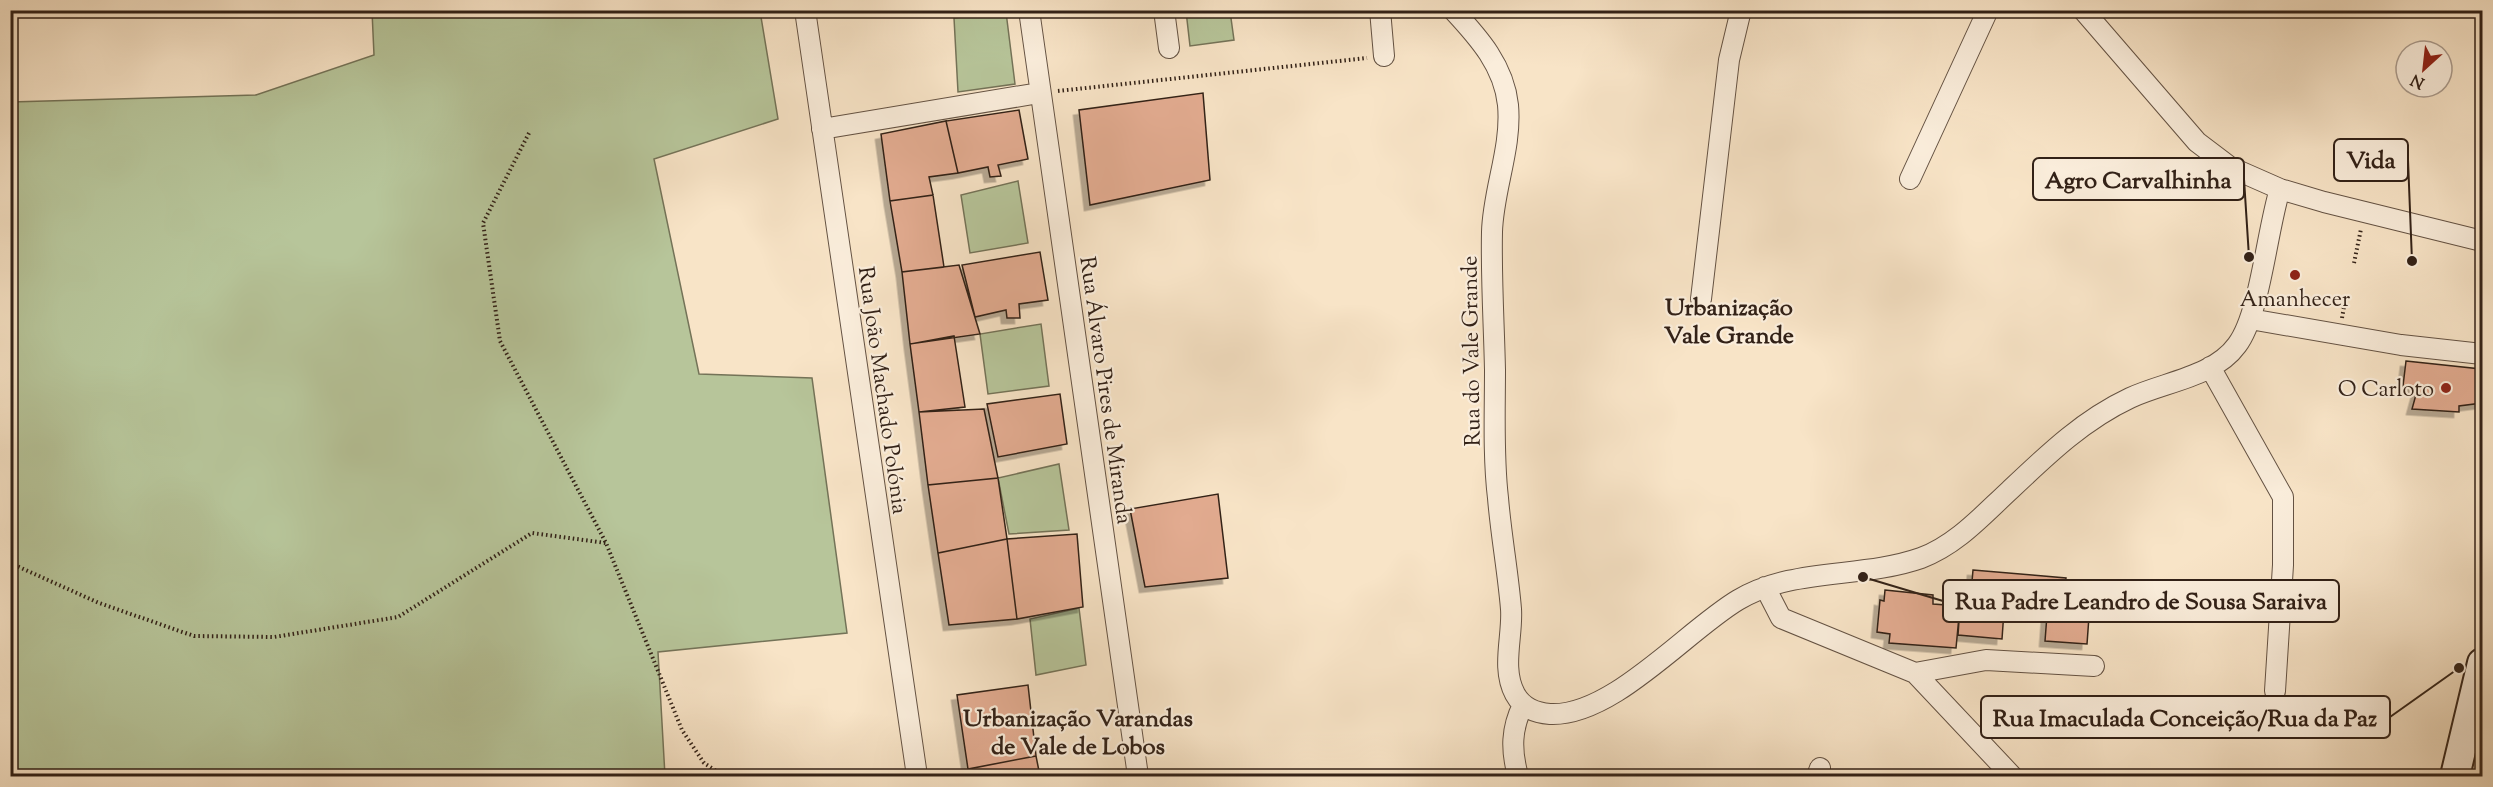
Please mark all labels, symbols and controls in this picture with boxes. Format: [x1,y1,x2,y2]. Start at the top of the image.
north arrow [2394,39,2454,99]
text: N [2407,67,2429,93]
callout: Vida [2334,139,2408,181]
text: Vida [2346,145,2397,179]
callout: Agro Carvalhinha [2033,158,2244,200]
text: Agro Carvalhinha [2044,165,2233,199]
street label: Rua Álvaro Pires de Miranda [1069,254,1140,526]
street label: Rua do Vale Grande [1455,255,1491,447]
street label: Rua João Machado Polónia [848,264,914,516]
marker: Amanhecer [2288,268,2302,282]
place label: Amanhecer [2240,285,2350,317]
district label: Urbanização Vale Grande [1664,292,1794,354]
place label: O Carloto [2338,375,2434,407]
marker: O Carloto [2439,381,2453,395]
callout: Rua Padre Leandro de Sousa Saraiva [1943,580,2339,622]
text: Rua Padre Leandro de Sousa Saraiva [1955,586,2328,620]
callout: Rua Imaculada Conceição/Rua da Paz [1981,696,2390,738]
district label: Urbanização Varandas de Vale de Lobos [963,703,1193,765]
text: Rua Imaculada Conceição/Rua da Paz [1993,703,2377,737]

